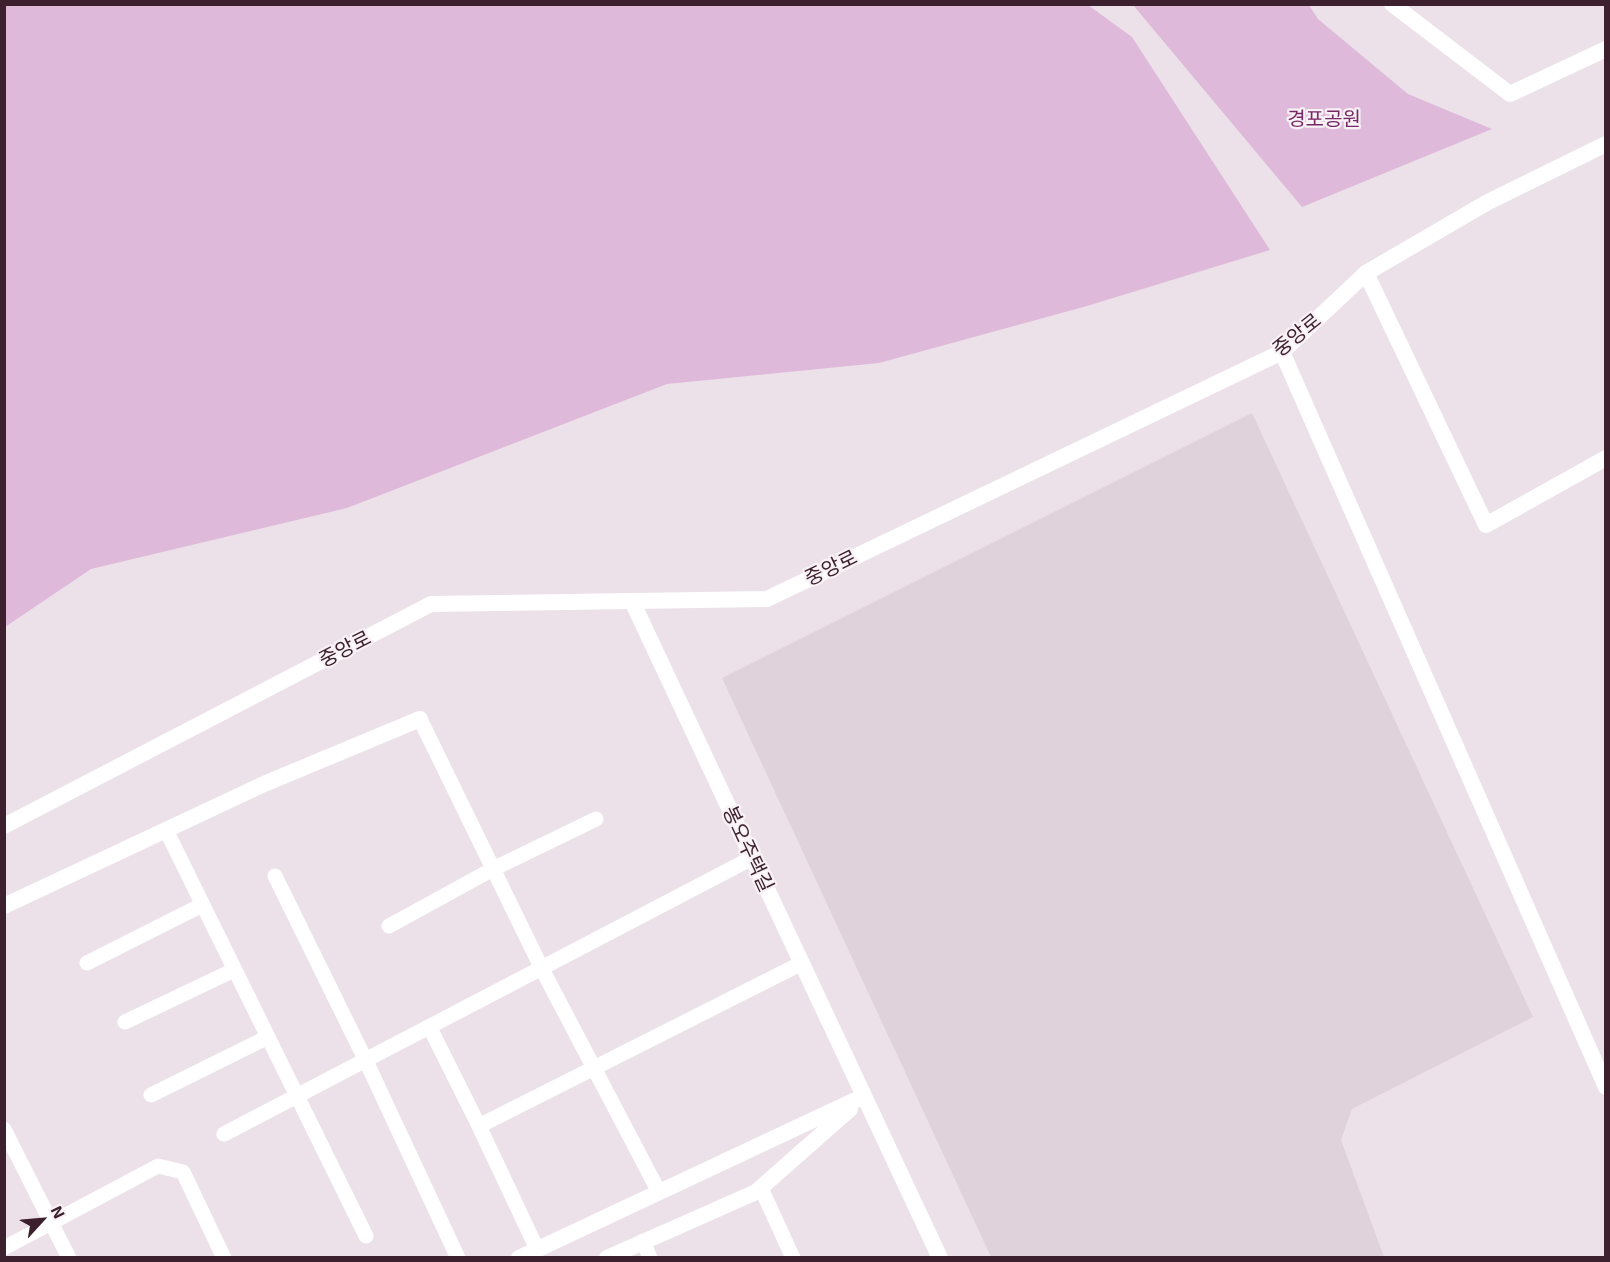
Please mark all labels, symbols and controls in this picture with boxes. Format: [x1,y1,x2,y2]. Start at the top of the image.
park label: 경포공원 [1287,107,1361,131]
street label: 중앙로 [1268,308,1326,362]
street label: 중앙로 [801,545,861,591]
street label: 중앙로 [315,626,375,672]
street label: 봉오주택길 [718,802,778,896]
north arrow [12,1190,72,1250]
text: N [48,1203,70,1221]

